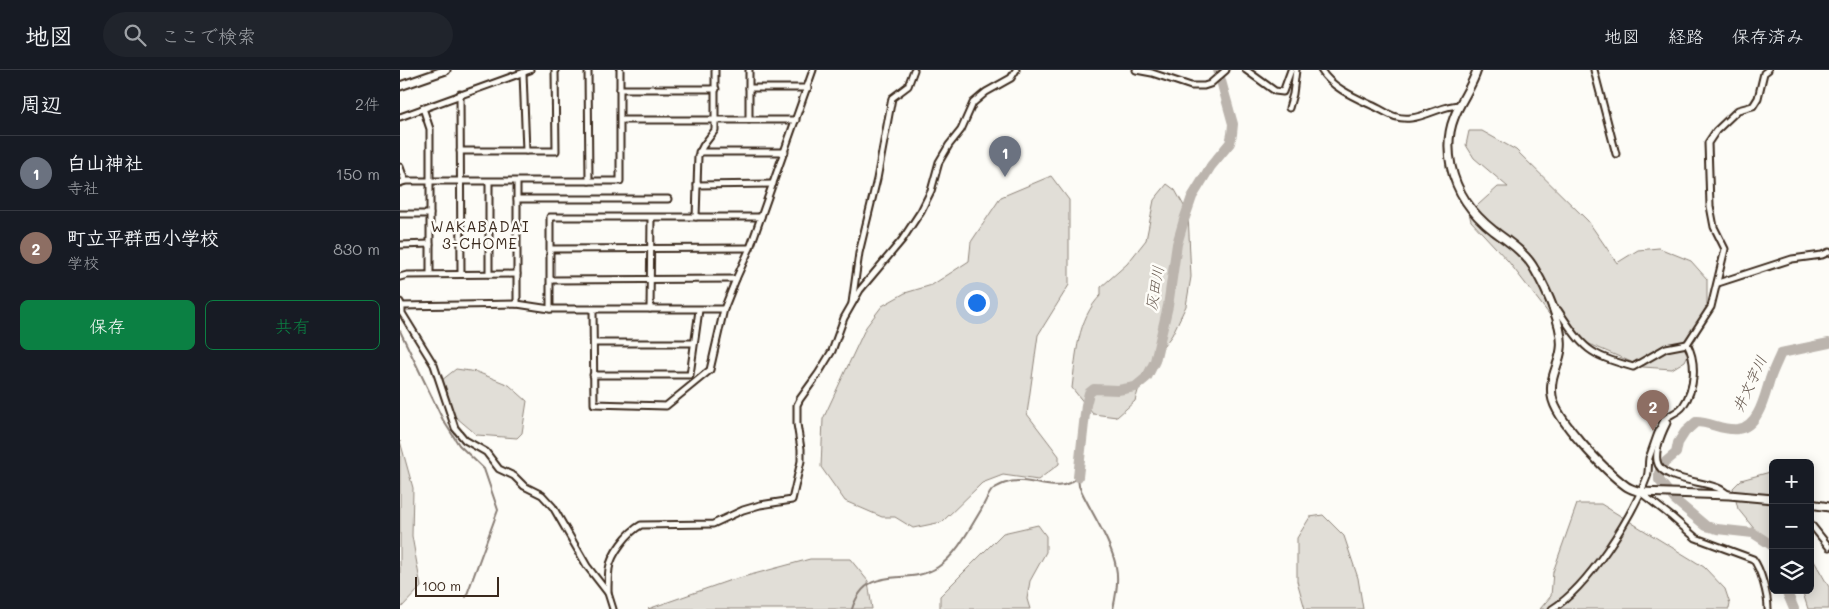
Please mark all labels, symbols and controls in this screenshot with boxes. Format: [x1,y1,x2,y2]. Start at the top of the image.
search box [103,12,453,57]
text: 地図 [25,20,73,51]
icon: search [121,21,149,49]
text: ここで検索 [161,23,256,48]
text: 地図 [1604,24,1640,48]
text: 経路 [1668,24,1704,48]
text: 保存済み [1732,24,1804,48]
text: 周辺 [20,90,62,117]
text: 2件 [355,93,380,114]
pin: 1 [989,136,1021,177]
text: 白山神社 [67,150,143,175]
text: 1 [32,163,40,184]
text: 150 m [336,163,380,184]
text: 寺社 [67,177,99,198]
district label: WAKABADAI 3-CHOME [431,216,530,253]
text: 町立平群西小学校 [67,225,219,250]
text: 2 [32,238,40,259]
text: 830 m [333,238,380,259]
text: 学校 [67,252,99,273]
water label: 灰田川 [1140,264,1168,312]
your location [964,290,990,316]
button: 保存 [20,300,195,350]
button: 共有 [205,300,380,350]
water label: 井文字川 [1727,352,1771,415]
pin: 2 [1637,390,1669,431]
map controls [1769,459,1814,594]
button: + [1769,459,1814,504]
button: − [1769,504,1814,549]
button: layers [1769,549,1814,594]
scale bar [415,574,499,597]
text: 100 m [422,576,461,595]

